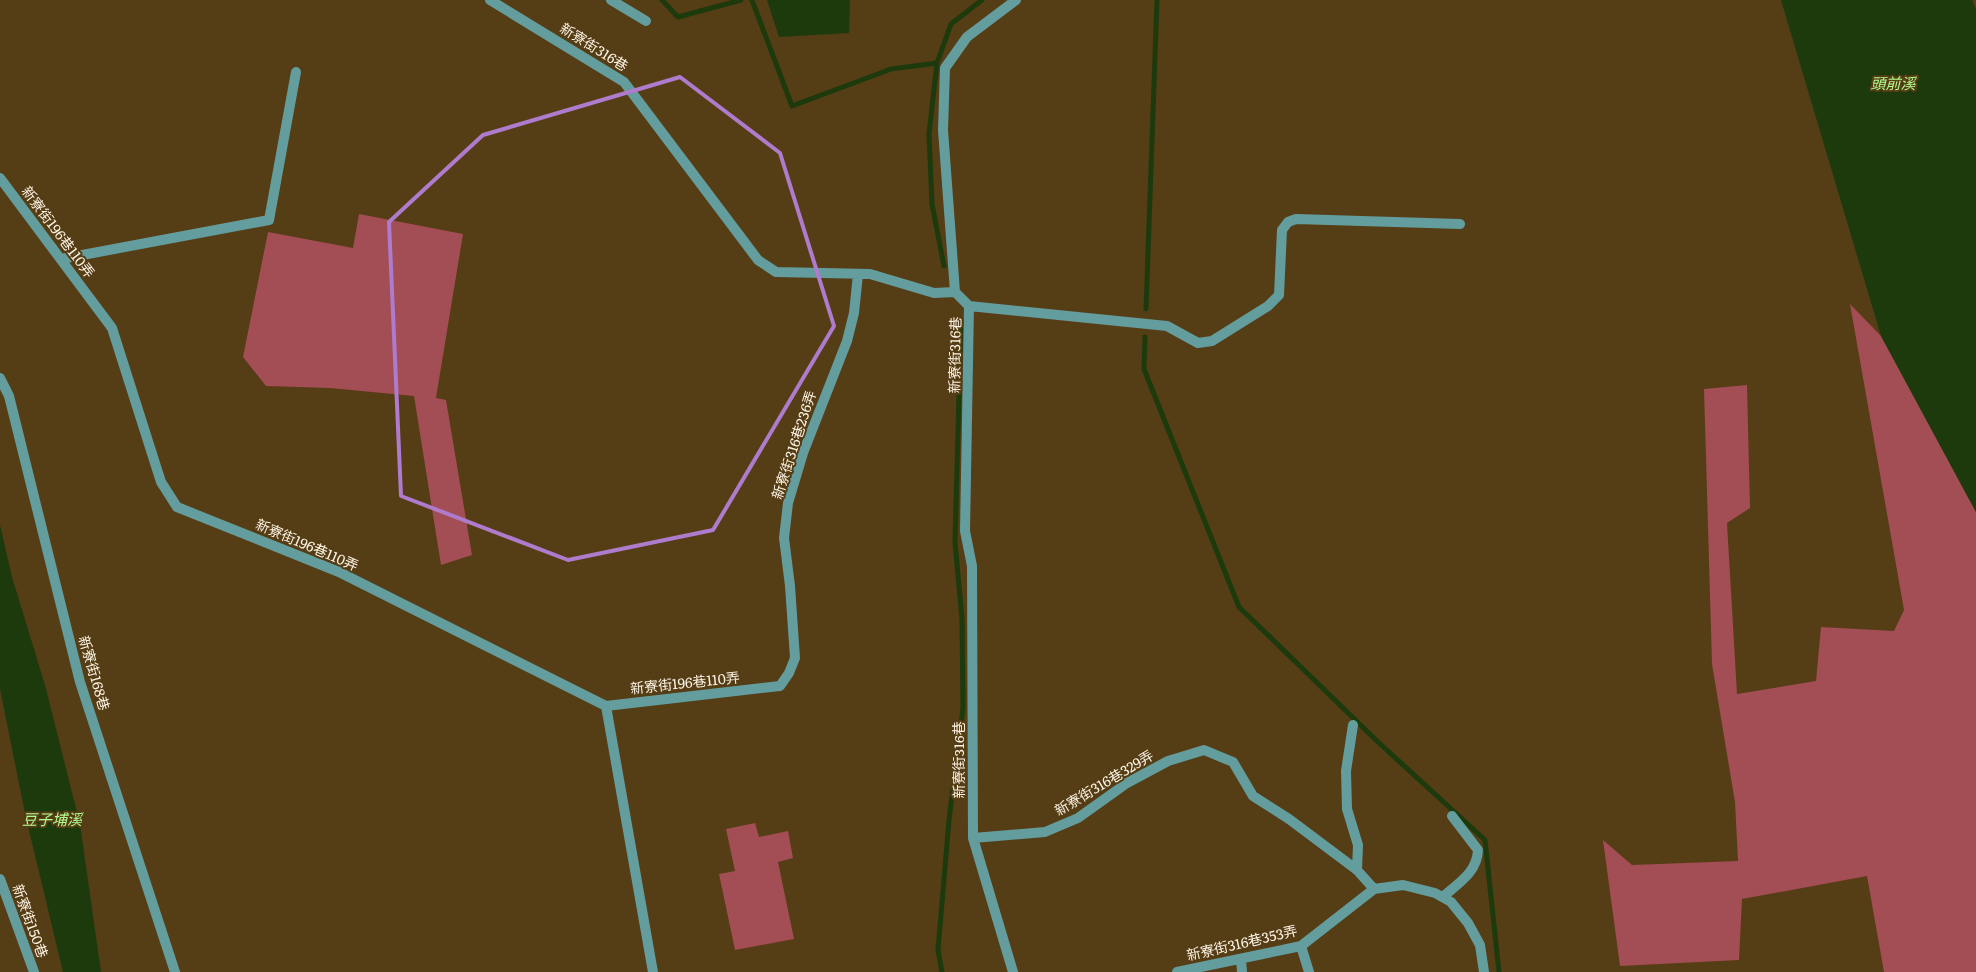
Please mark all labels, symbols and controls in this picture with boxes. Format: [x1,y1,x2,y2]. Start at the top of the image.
street label: 新寮街316巷 [557,17,632,75]
water label: 頭前溪 [1870,71,1917,94]
street label: 新寮街196巷110弄 [18,181,100,281]
street label: 新寮街316巷 [943,316,965,394]
street label: 新寮街316巷236弄 [766,388,820,502]
street label: 新寮街196巷110弄 [253,513,362,575]
street label: 新寮街168巷 [75,633,115,712]
street label: 新寮街196巷110弄 [629,666,741,698]
street label: 新寮街316巷 [948,722,968,798]
street label: 新寮街316巷329弄 [1050,745,1157,820]
water label: 豆子埔溪 [22,807,84,830]
street label: 新寮街150巷 [8,881,53,960]
street label: 新寮街316巷353弄 [1184,920,1299,964]

